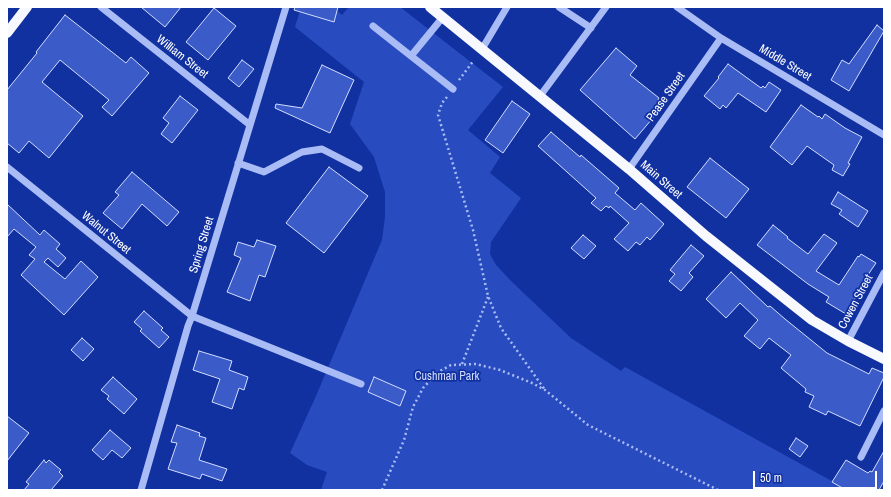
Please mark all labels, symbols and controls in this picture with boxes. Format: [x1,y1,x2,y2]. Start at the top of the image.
street label: William Street [153,32,211,82]
street label: Middle Street [756,42,814,84]
street label: Pease Street [644,70,688,124]
street label: Main Street [637,158,685,202]
street label: Walnut Street [78,209,134,257]
street label: Spring Street [187,215,217,275]
street label: Cowen Street [836,272,876,332]
park label: Cushman Park [414,370,480,384]
scale bar [755,463,879,489]
text: 50 m [760,470,782,486]

